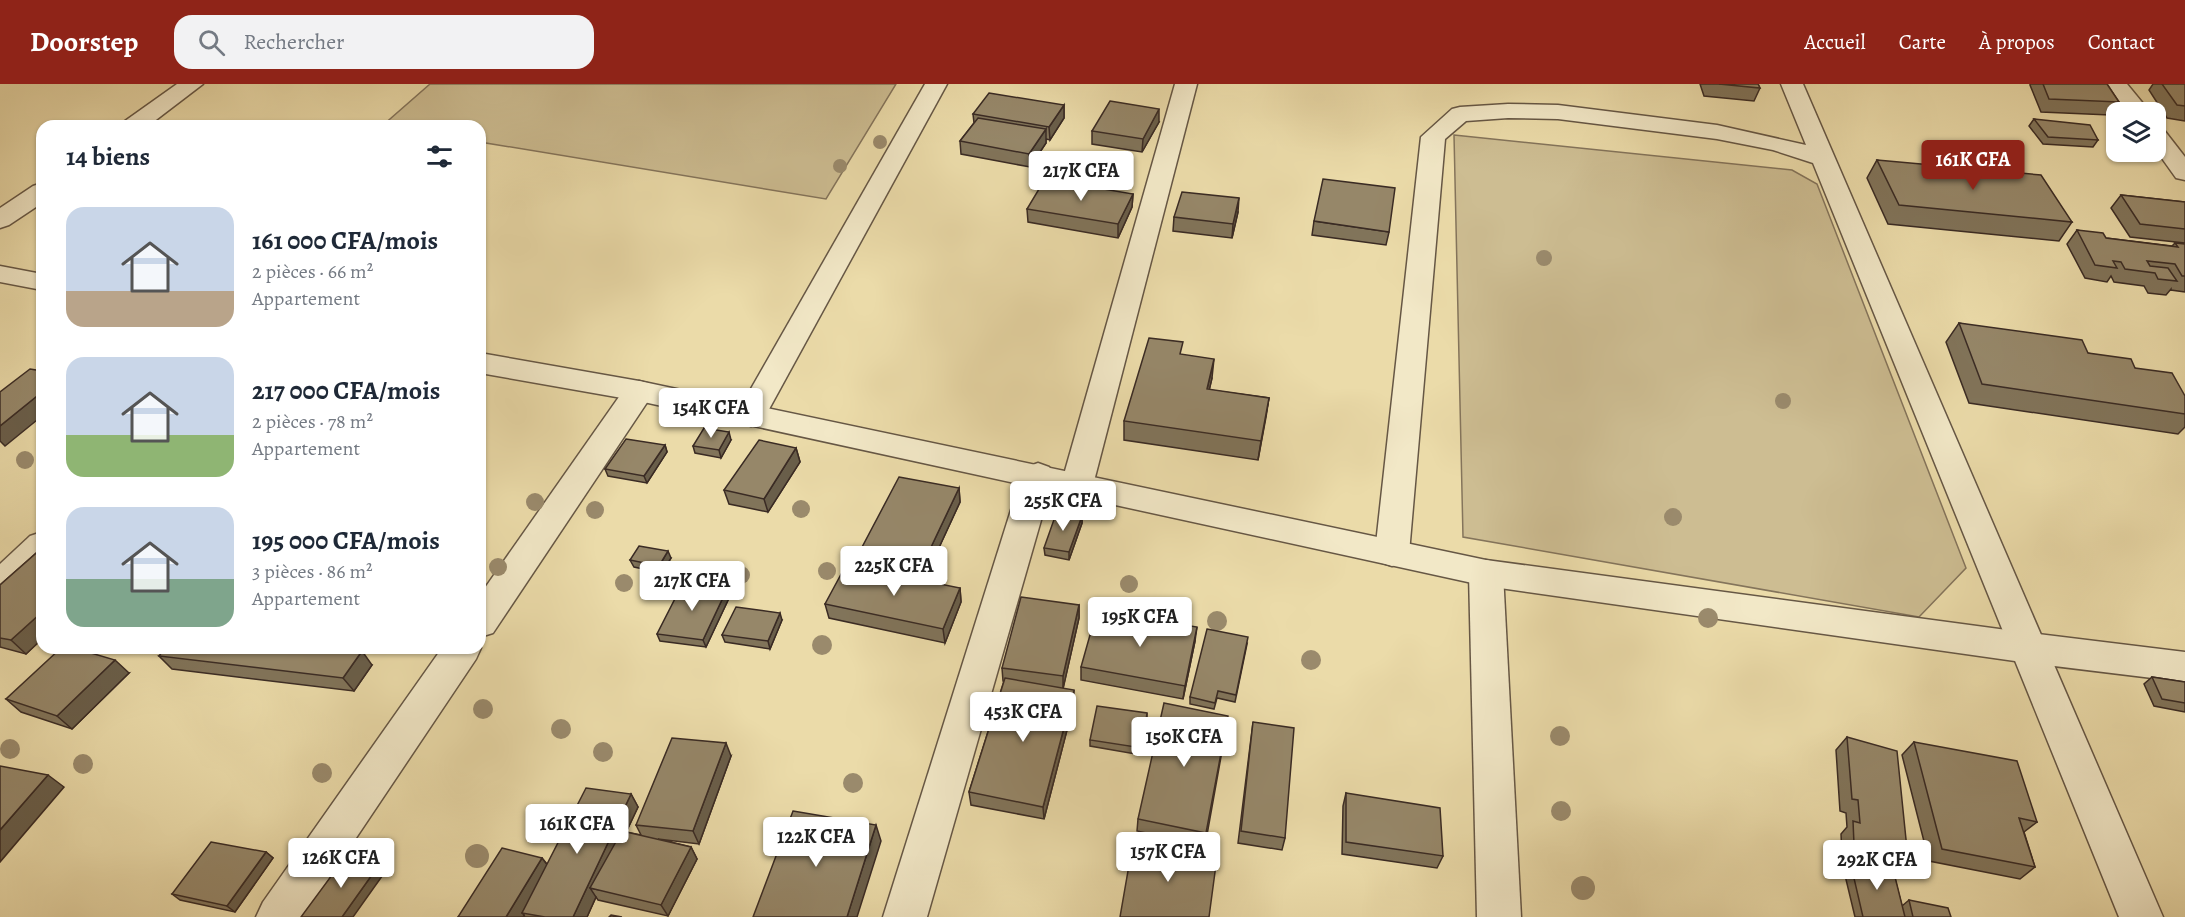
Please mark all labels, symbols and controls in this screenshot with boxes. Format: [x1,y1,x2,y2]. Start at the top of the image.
search box [174,15,594,69]
text: Doorstep [30,23,138,61]
icon: search [195,26,228,59]
text: Rechercher [243,27,345,57]
text: Accueil [1804,28,1866,56]
text: Carte [1899,28,1946,56]
text: À propos [1979,28,2055,56]
text: Contact [2088,28,2155,56]
map controls [2106,102,2166,162]
button: layers [2106,102,2166,162]
text: 14 biens [66,139,150,174]
icon: filters [423,140,456,173]
pin: 161K CFA [1911,140,2035,191]
text: 161K CFA [1936,146,2011,173]
pin: 217K CFA [1019,151,1143,202]
text: 217K CFA [1043,157,1119,184]
text: 161 000 CFA/mois [252,223,438,258]
icon: home [114,231,186,303]
text: 2 pièces · 66 m² [252,258,373,285]
text: Appartement [252,285,360,312]
text: 217 000 CFA/mois [252,373,440,408]
icon: home [114,381,186,453]
pin: 154K CFA [649,388,773,439]
text: 154K CFA [673,394,749,421]
text: 2 pièces · 78 m² [252,408,373,435]
text: Appartement [252,435,360,462]
pin: 255K CFA [1001,481,1125,532]
text: 255K CFA [1024,487,1102,514]
text: 195 000 CFA/mois [252,523,440,558]
icon: home [114,531,186,603]
pin: 225K CFA [832,546,956,597]
text: 225K CFA [854,552,934,579]
text: 3 pièces · 86 m² [252,558,373,585]
pin: 217K CFA [630,561,754,612]
text: 217K CFA [654,567,730,594]
text: Appartement [252,585,360,612]
pin: 195K CFA [1078,597,1202,648]
text: 195K CFA [1102,603,1178,630]
pin: 453K CFA [961,692,1085,743]
text: 453K CFA [984,698,1062,725]
pin: 150K CFA [1122,717,1246,768]
text: 150K CFA [1145,723,1223,750]
pin: 161K CFA [515,804,639,855]
text: 161K CFA [540,810,615,837]
pin: 122K CFA [754,817,878,868]
text: 122K CFA [777,823,855,850]
pin: 157K CFA [1106,832,1230,883]
pin: 126K CFA [279,838,403,889]
text: 157K CFA [1130,838,1206,865]
pin: 292K CFA [1815,840,1939,891]
text: 126K CFA [302,844,380,871]
text: 292K CFA [1837,846,1917,873]

